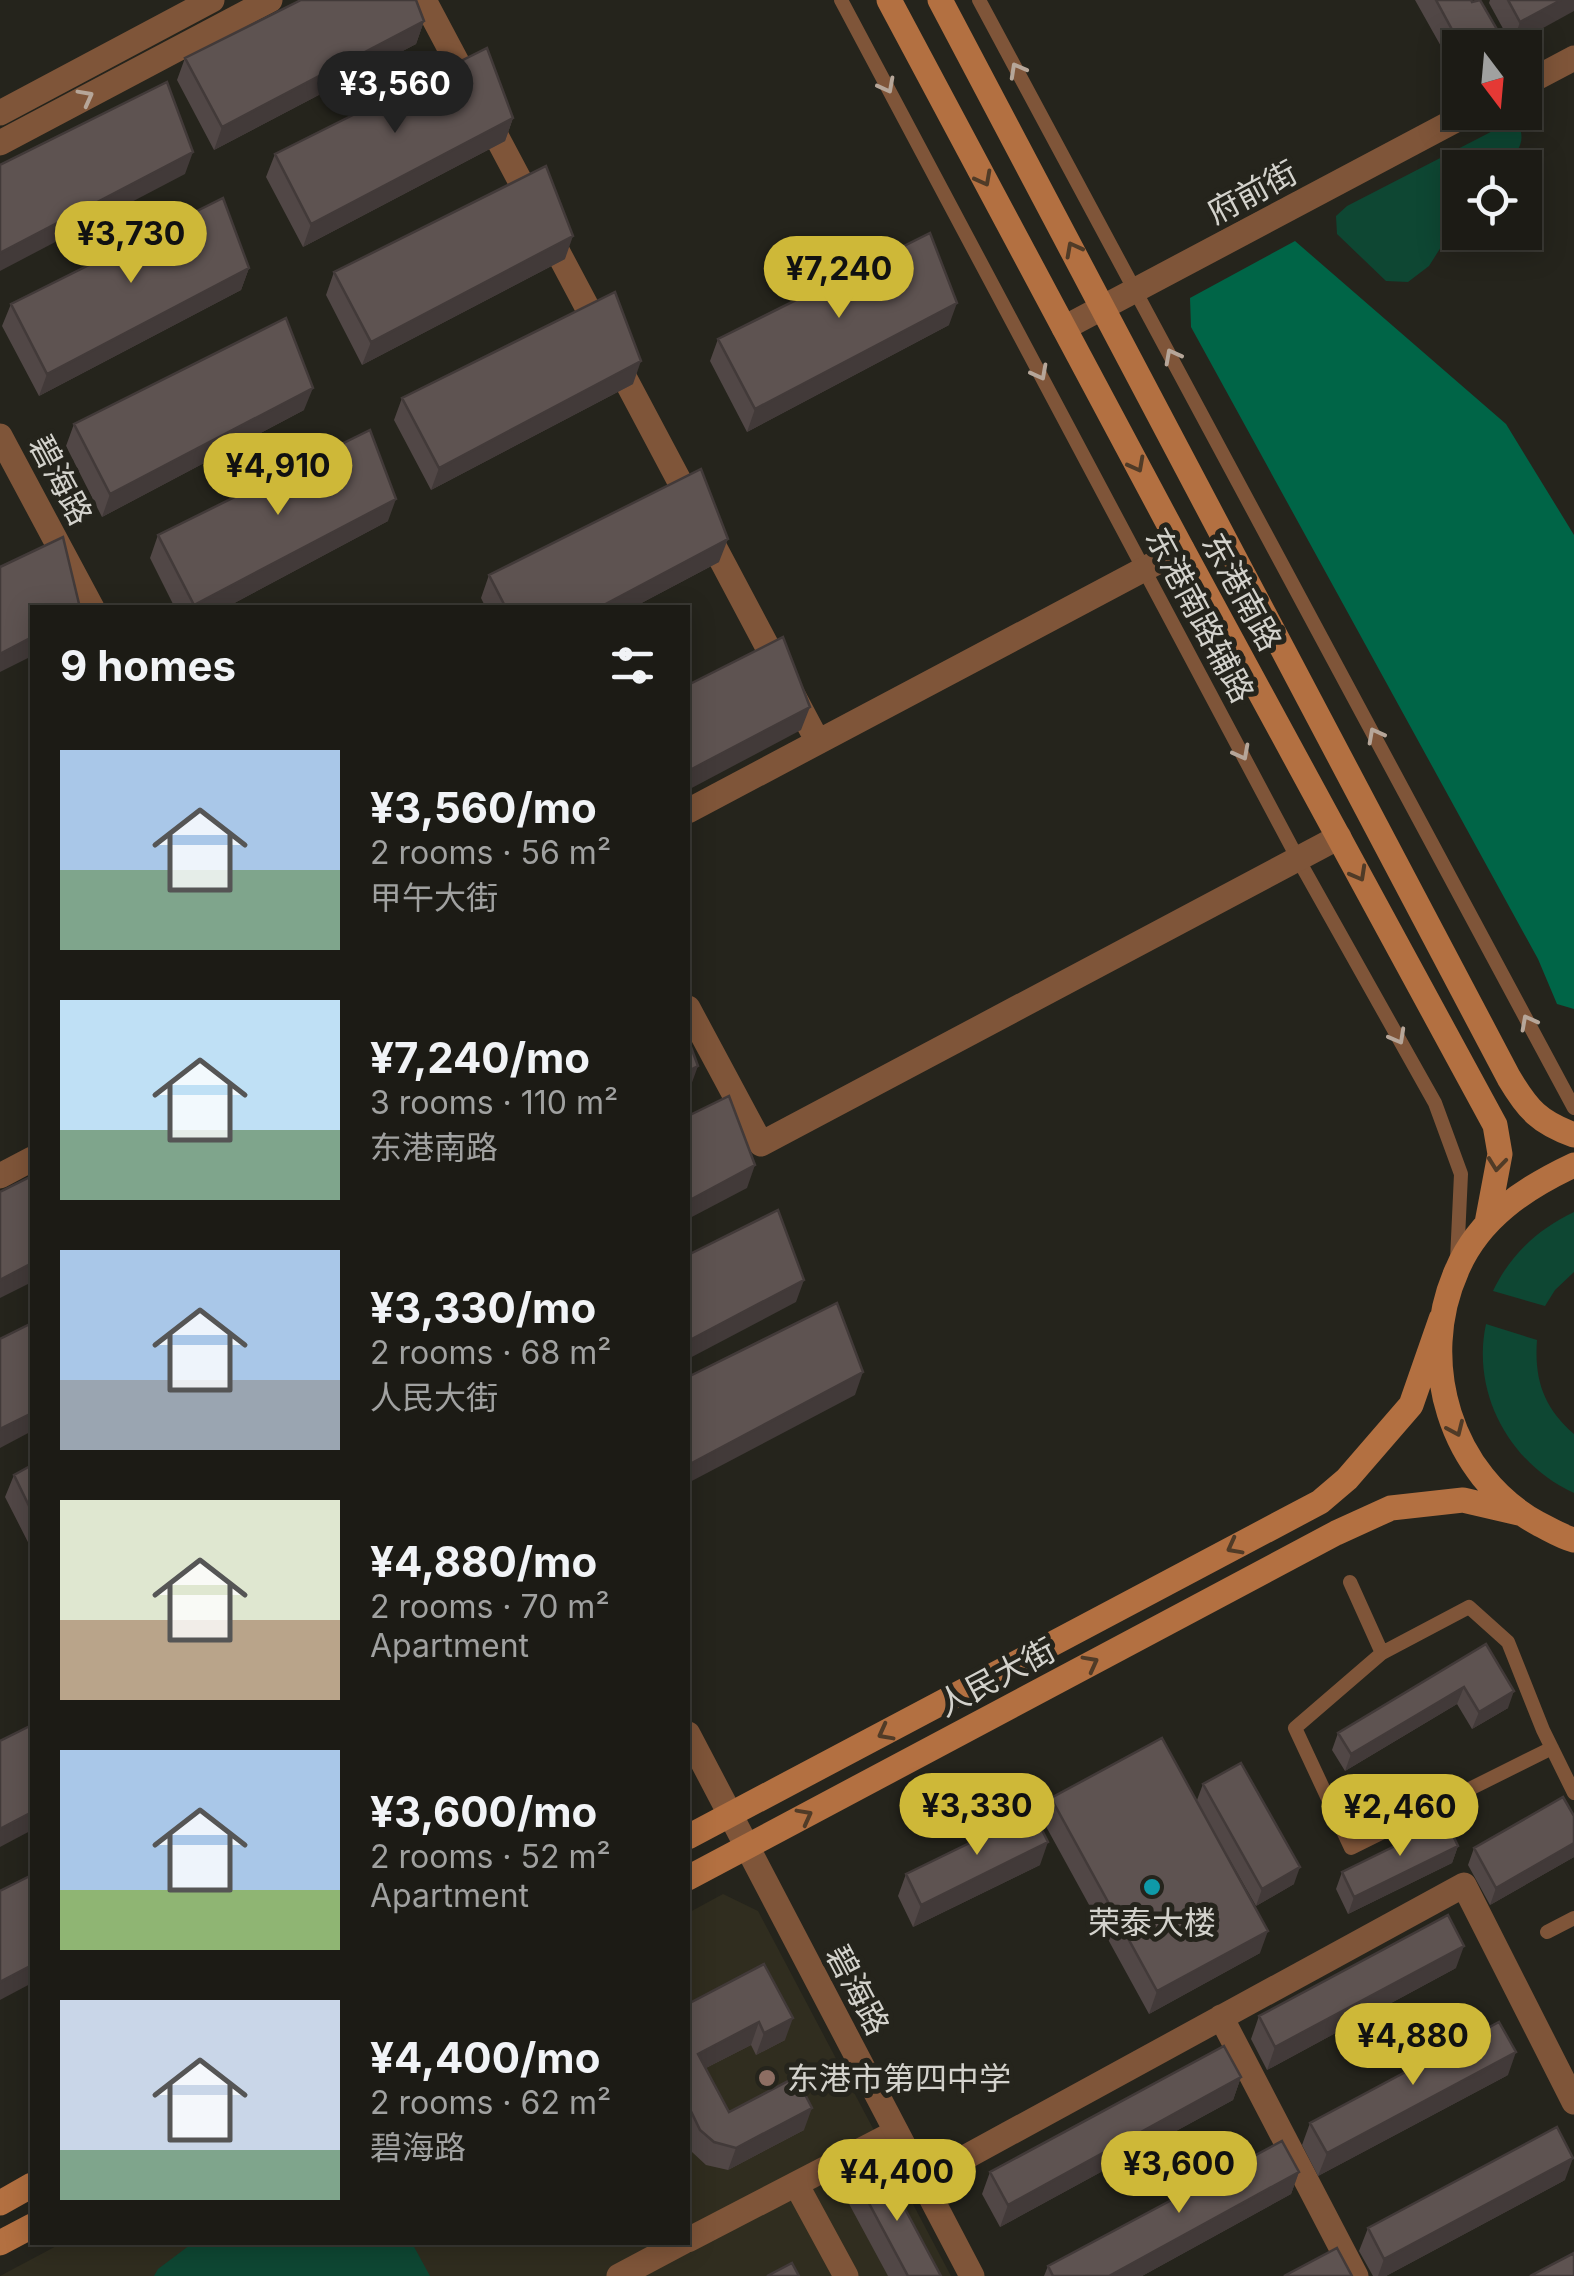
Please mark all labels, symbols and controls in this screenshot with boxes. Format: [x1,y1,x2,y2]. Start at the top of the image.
north arrow [1442,30,1542,130]
map controls [1442,30,1542,250]
pin: ¥3,560 [314,51,476,136]
one-way arrow [1010,63,1030,81]
text: ¥3,560 [339,64,451,103]
one-way arrow [875,76,894,94]
one-way arrow [76,90,94,110]
button: locate [1442,150,1542,250]
street label: 府前街 [1200,152,1304,232]
one-way arrow [972,168,992,186]
pin: ¥3,730 [50,201,212,286]
text: ¥3,730 [77,214,185,253]
pin: ¥7,240 [758,236,920,321]
one-way arrow [1065,241,1085,259]
text: ¥7,240 [786,249,892,288]
one-way arrow [1165,348,1185,366]
one-way arrow [1027,362,1047,380]
street label: 碧海路 [21,428,101,532]
pin: ¥4,910 [197,433,359,518]
text: ¥4,910 [225,446,331,485]
one-way arrow [1125,455,1145,473]
street label: 东港南路辅路 [1138,521,1262,709]
street label: 东港南路 [1194,527,1290,657]
icon: filters [605,638,660,693]
text: 9 homes [60,640,236,691]
one-way arrow [1368,728,1387,746]
one-way arrow [1229,742,1249,760]
text: ¥3,560/mo [370,782,597,833]
icon: home [140,790,260,910]
text: 2 rooms · 56 m² [370,833,611,872]
one-way arrow [1347,864,1366,882]
text: 甲午大街 [370,878,498,917]
one-way arrow [1520,1014,1540,1032]
one-way arrow [1386,1027,1406,1045]
text: ¥7,240/mo [370,1032,590,1083]
icon: home [140,1040,260,1160]
text: 3 rooms · 110 m² [370,1083,618,1122]
text: 东港南路 [370,1128,498,1167]
one-way arrow [1487,1156,1508,1172]
text: ¥3,330/mo [370,1282,596,1333]
icon: home [140,1290,260,1410]
text: 2 rooms · 68 m² [370,1333,611,1372]
text: 人民大街 [370,1378,498,1417]
one-way arrow [1444,1419,1464,1437]
one-way arrow [1226,1535,1244,1555]
text: ¥4,880/mo [370,1536,597,1587]
icon: home [140,1540,260,1660]
text: 2 rooms · 70 m² [370,1587,610,1626]
text: Apartment [370,1626,529,1665]
street label: 人民大街 [930,1630,1062,1724]
one-way arrow [1081,1656,1099,1676]
one-way arrow [877,1720,895,1740]
pin: ¥3,330 [896,1773,1058,1858]
pin: ¥2,460 [1319,1774,1481,1859]
text: ¥3,600/mo [370,1786,597,1837]
text: ¥3,330 [921,1786,1033,1825]
text: ¥2,460 [1343,1787,1457,1826]
icon: home [140,1790,260,1910]
one-way arrow [794,1809,812,1828]
text: 2 rooms · 52 m² [370,1837,611,1876]
text: Apartment [370,1876,529,1915]
marker: 荣泰大楼 [1141,1876,1163,1898]
place label: 荣泰大楼 [1088,1903,1216,1942]
street label: 碧海路 [818,1938,898,2042]
pin: ¥4,880 [1332,2003,1494,2088]
text: ¥4,880 [1357,2016,1469,2055]
text: ¥4,400/mo [370,2032,600,2083]
icon: home [140,2040,260,2160]
place label: 东港市第四中学 [787,2059,1011,2098]
marker: 东港市第四中学 [756,2067,778,2089]
text: 2 rooms · 62 m² [370,2083,611,2122]
text: 碧海路 [370,2128,466,2167]
pin: ¥3,600 [1098,2131,1260,2216]
pin: ¥4,400 [816,2139,978,2224]
text: ¥3,600 [1123,2144,1235,2183]
text: ¥4,400 [840,2152,954,2191]

